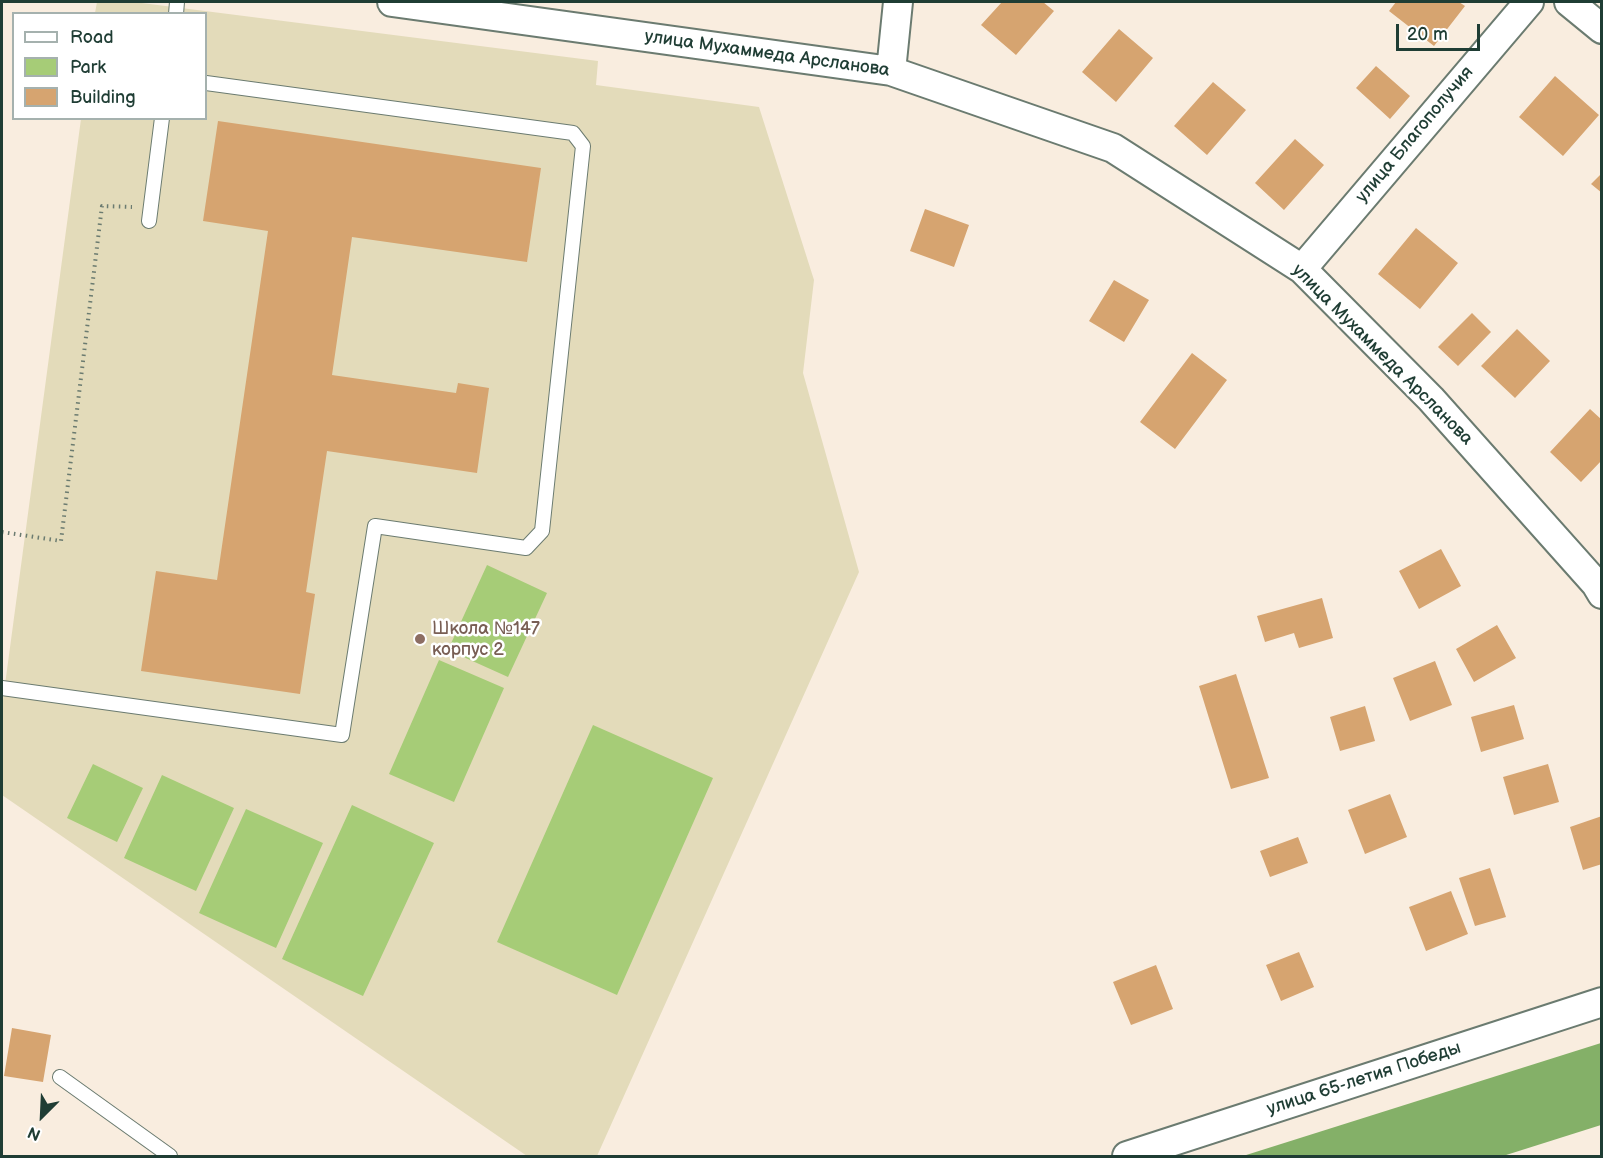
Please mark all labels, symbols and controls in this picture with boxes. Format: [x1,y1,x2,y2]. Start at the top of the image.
legend [12,12,207,120]
scale bar [1399,12,1483,50]
text: 20 m [1407,24,1448,45]
street label: улица Мухаммеда Арсланова [643,26,891,82]
text: Road [70,27,114,48]
text: Park [70,57,106,78]
street label: улица Благополучия [1352,62,1478,208]
text: Building [70,87,136,108]
street label: улица Мухаммеда Арсланова [1287,260,1477,450]
place label: Школа №147 корпус 2 [432,618,540,660]
marker: Школа №147 корпус 2 [413,632,427,646]
street label: улица 65-летия Победы [1264,1037,1464,1121]
north arrow [12,1086,72,1146]
text: N [25,1122,44,1144]

